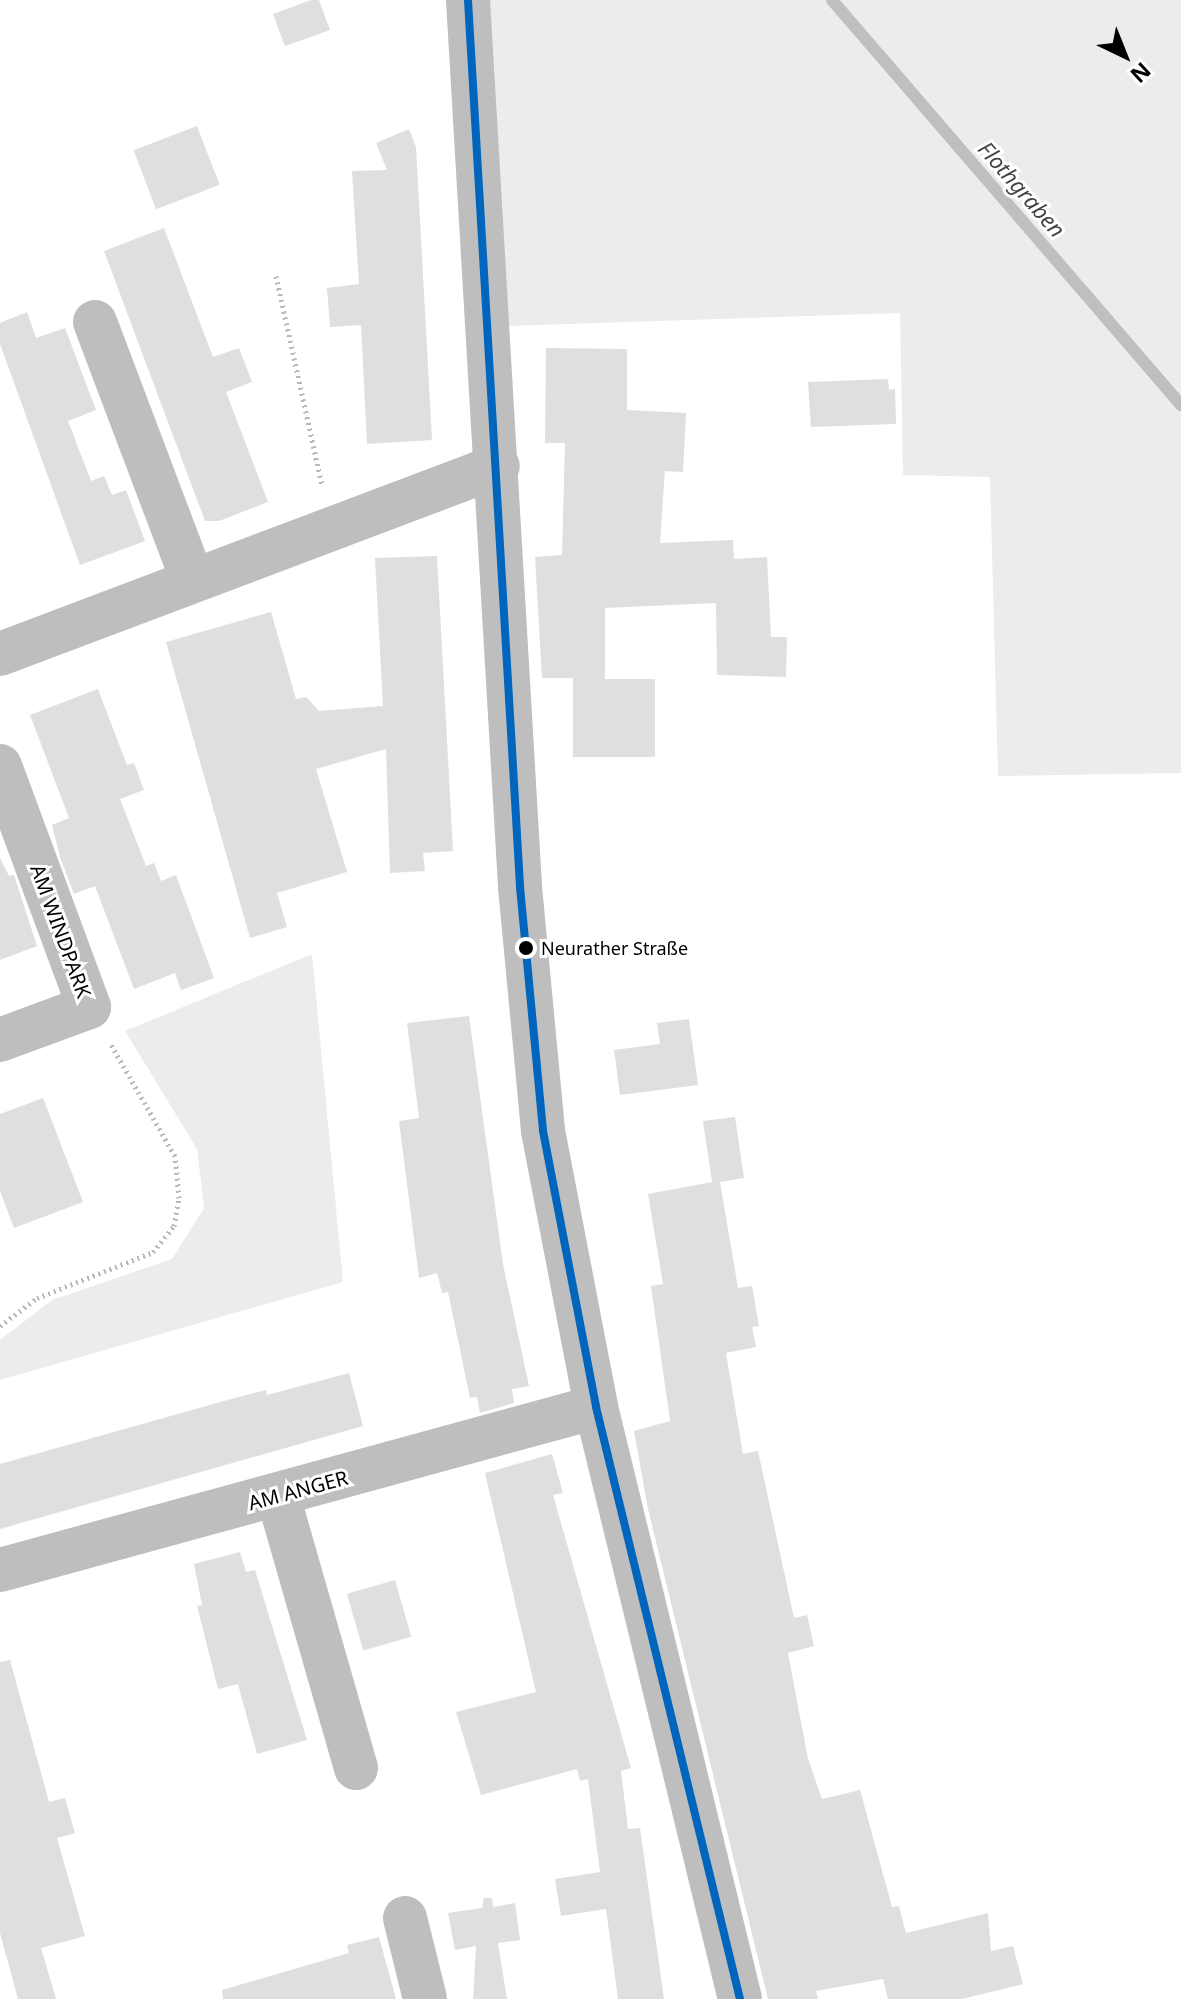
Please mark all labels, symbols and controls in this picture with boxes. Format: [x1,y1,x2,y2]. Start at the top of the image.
north arrow [1085,16,1165,96]
text: N [1125,56,1158,91]
water label: Flothgraben [973,136,1071,242]
street label: AM WINDPARK [26,861,96,1001]
place label: Neurather Straße [541,937,688,959]
marker: Neurather Straße [518,940,534,956]
street label: AM ANGER [246,1465,350,1515]

